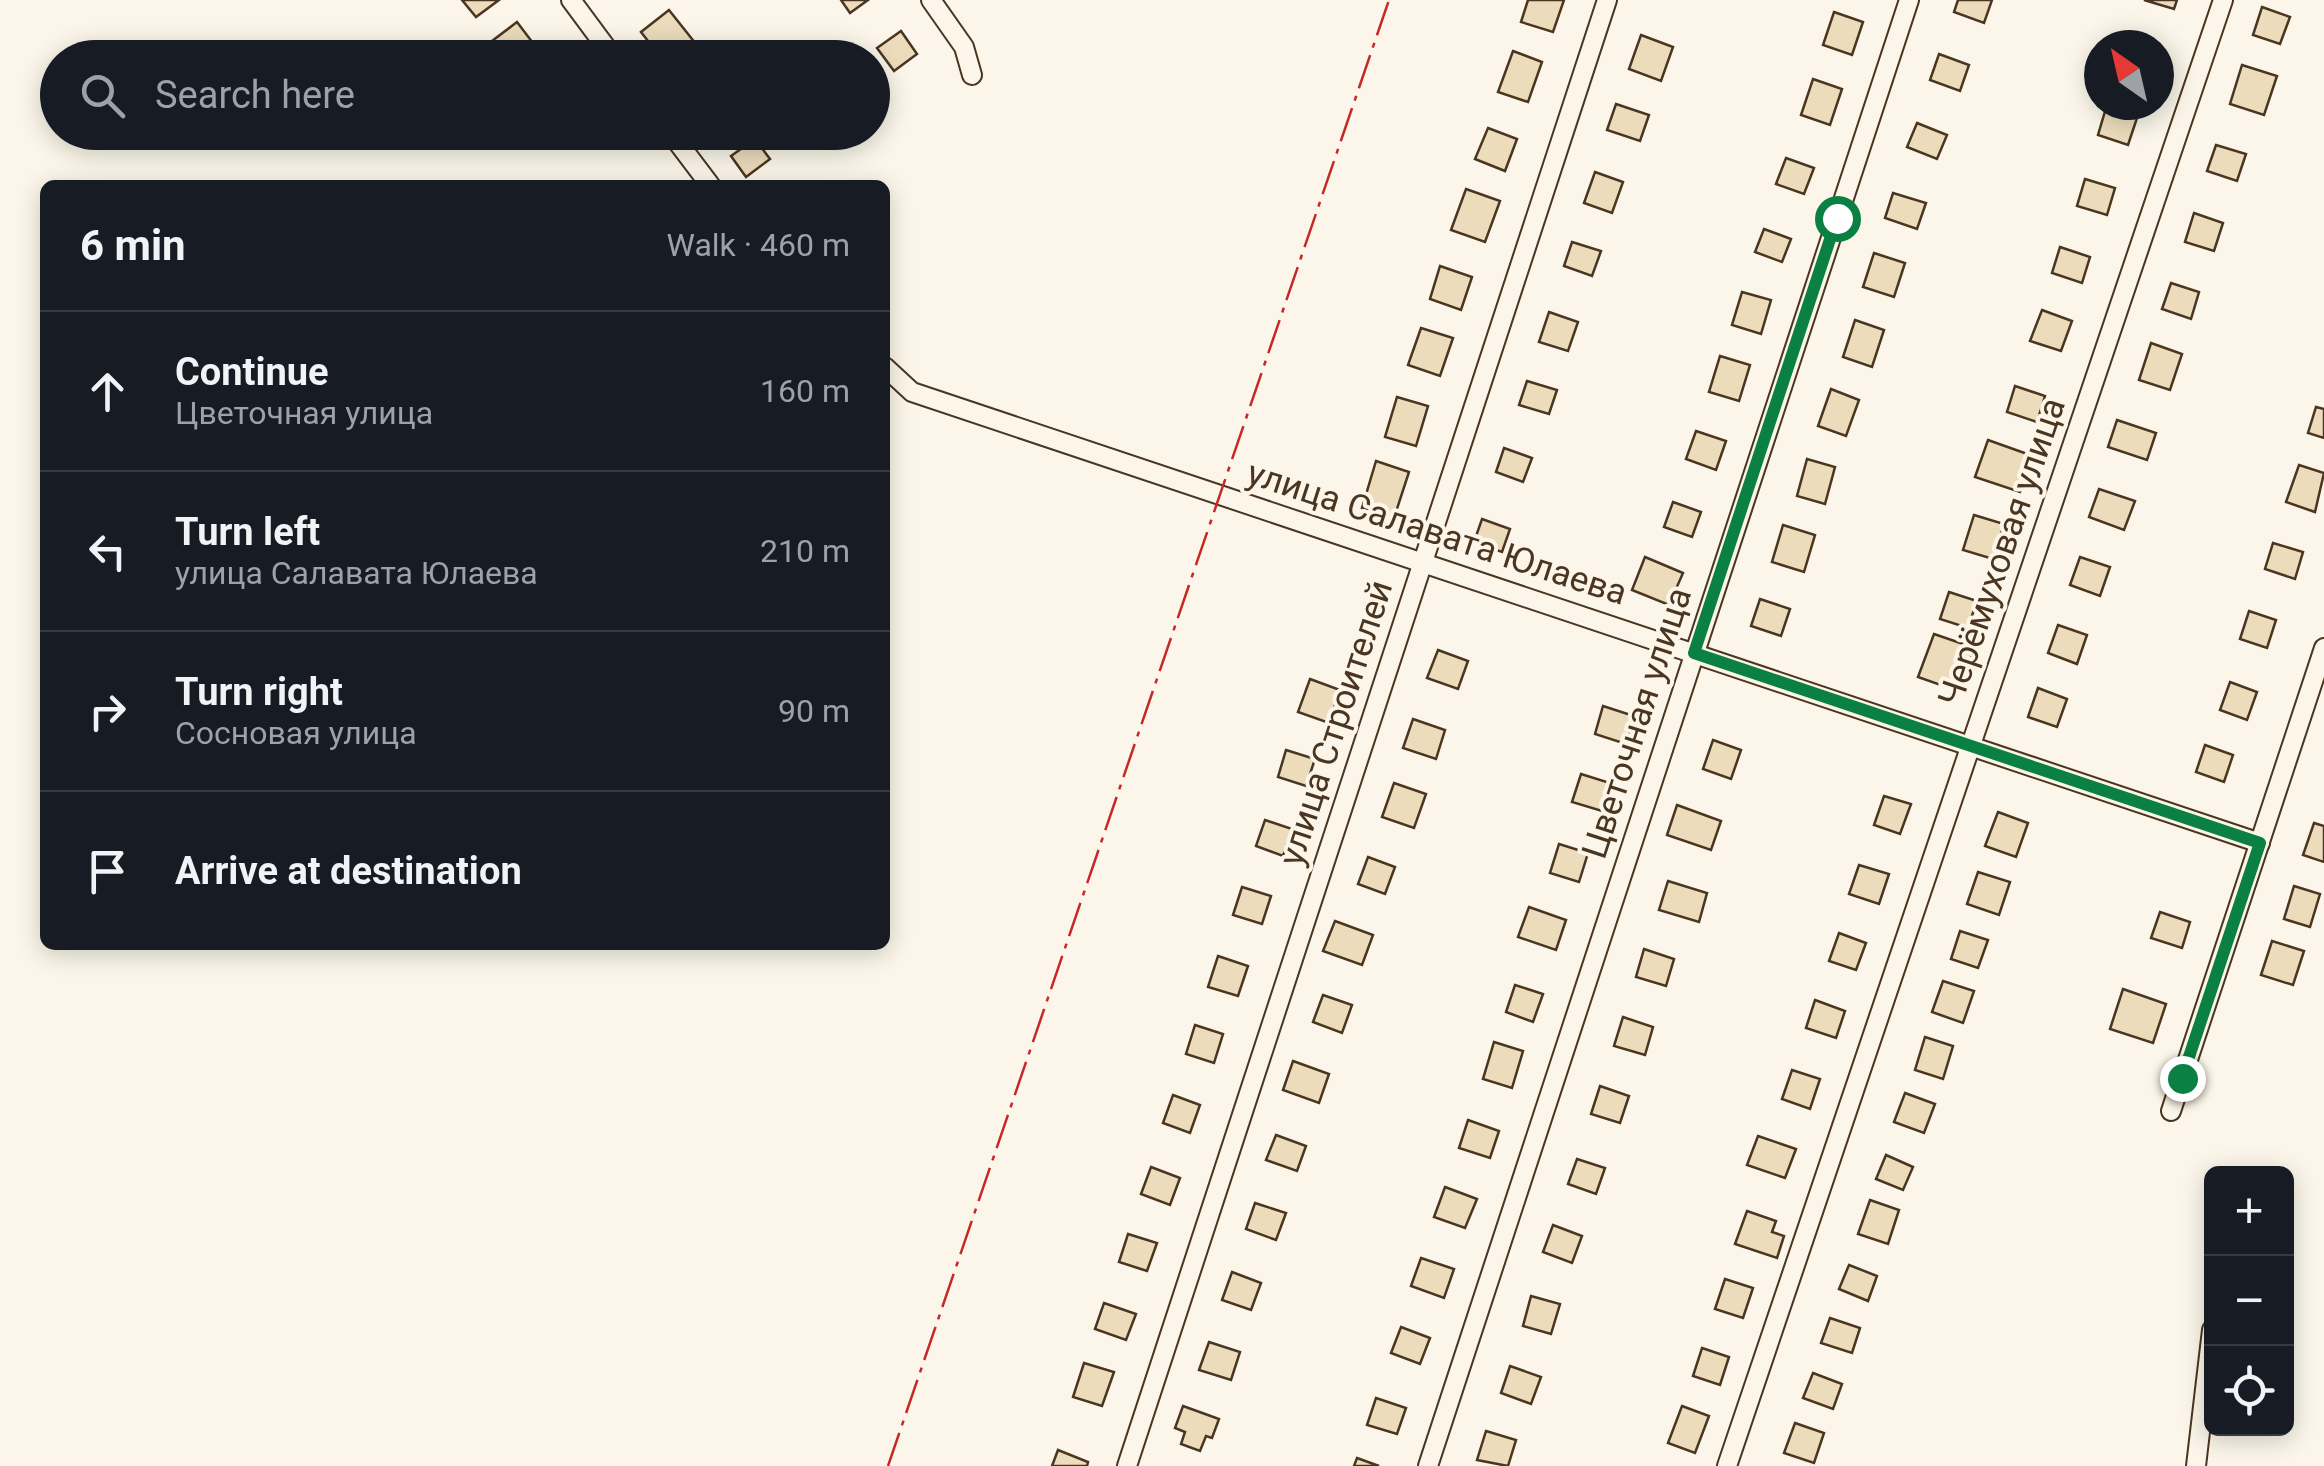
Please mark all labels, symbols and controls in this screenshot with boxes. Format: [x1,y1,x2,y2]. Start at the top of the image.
north arrow [2084,30,2174,120]
search box [40,40,890,150]
icon: search [75,68,130,123]
text: Search here [155,73,355,117]
route start [1815,196,1861,242]
text: 6 min [80,221,186,270]
text: Walk · 460 m [667,226,850,264]
text: Continue [175,350,329,394]
icon: ahead [80,364,135,419]
text: 160 m [760,372,850,410]
street label: Черёмуховая улица [1930,392,2074,712]
text: Цветочная улица [175,394,433,432]
street label: улица Салавата Юлаева [1242,452,1632,614]
text: Turn left [175,510,320,554]
icon: left [80,524,135,579]
text: 210 m [760,532,850,570]
text: улица Салавата Юлаева [175,554,538,592]
street label: улица Строителей [1271,575,1401,871]
street label: Цветочная улица [1574,582,1700,864]
text: Turn right [175,670,343,714]
icon: right [80,684,135,739]
text: 90 m [778,692,850,730]
text: Сосновая улица [175,714,417,752]
icon: arrive [80,844,135,899]
text: Arrive at destination [175,849,522,893]
route end [2160,1056,2206,1102]
map controls [2204,1166,2294,1436]
button: + [2204,1166,2294,1256]
button: − [2204,1256,2294,1346]
button: locate [2204,1346,2294,1436]

